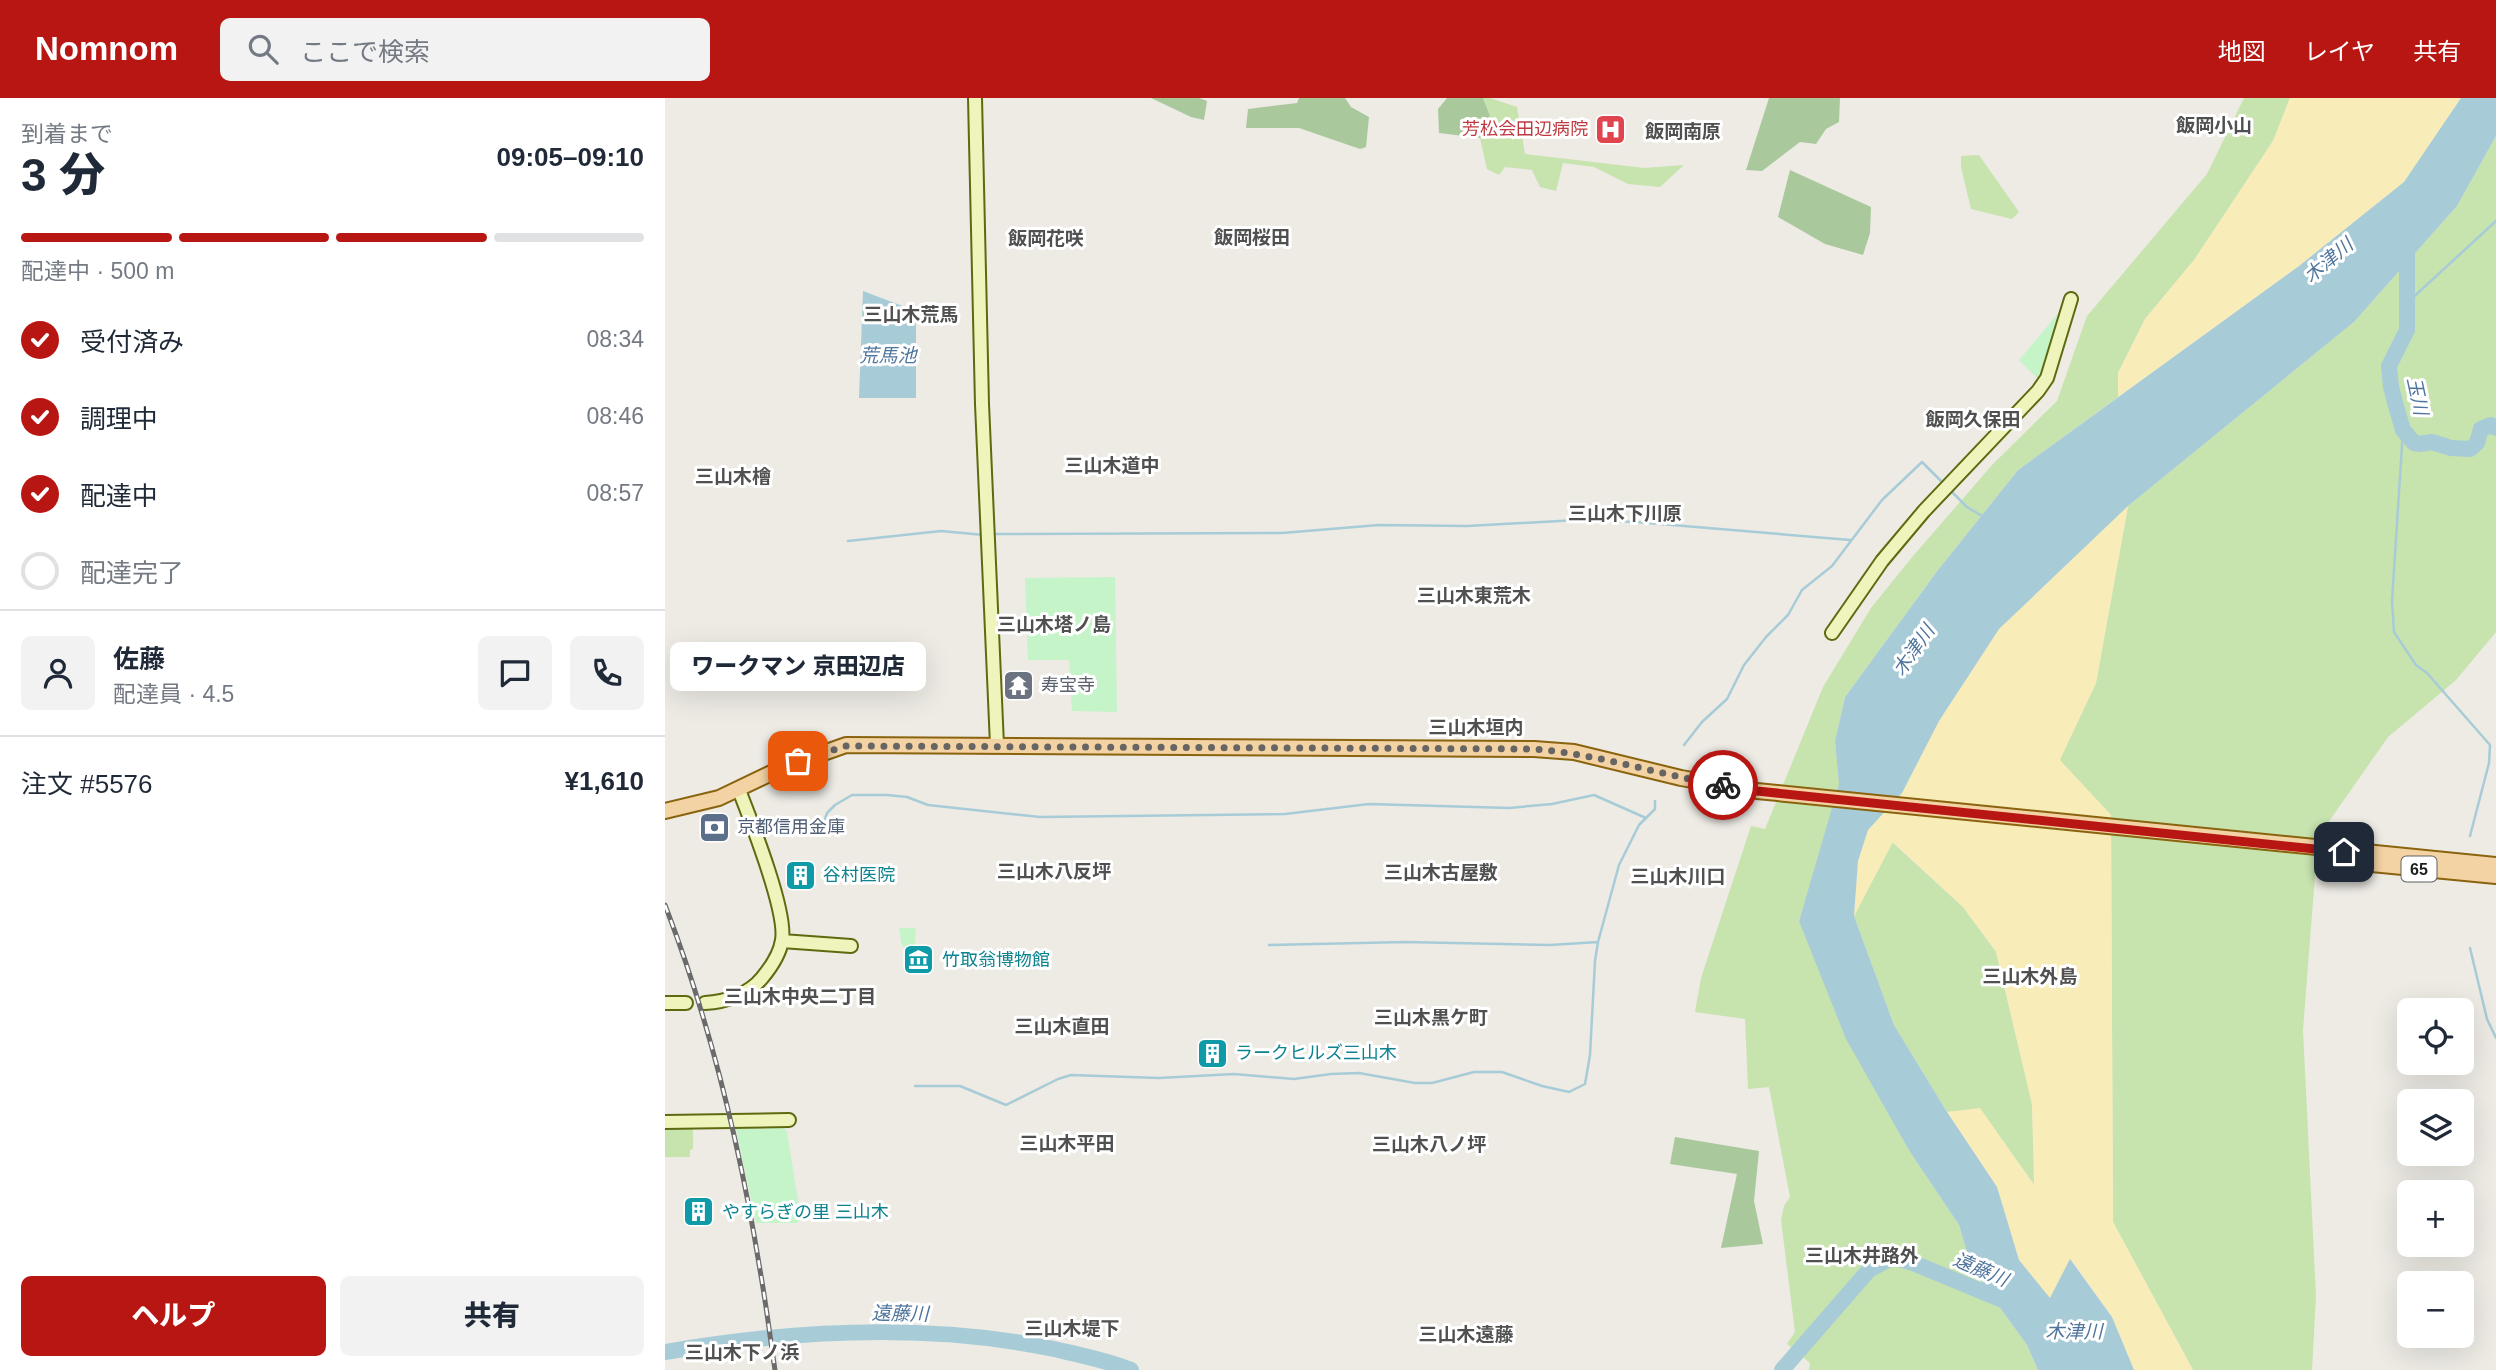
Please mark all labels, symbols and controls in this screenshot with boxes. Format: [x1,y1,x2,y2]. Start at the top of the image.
search box [220,18,710,81]
text: Nomnom [35,30,178,67]
icon: search [244,30,282,68]
text: ここで検索 [300,37,430,67]
text: 地図 [2218,38,2266,65]
text: レイヤ [2304,38,2375,65]
text: 共有 [2413,38,2461,65]
hospital icon: 芳松会田辺病院 [1594,112,1628,146]
district label: 飯岡小山 [2176,115,2252,136]
place label: 芳松会田辺病院 [1462,119,1588,139]
text: 到着まで [21,121,113,147]
district label: 飯岡南原 [1645,121,1721,142]
text: 09:05–09:10 [497,142,644,172]
text: 3 分 [21,149,105,201]
district label: 飯岡桜田 [1214,227,1290,248]
district label: 飯岡花咲 [1008,228,1084,249]
water label: 木津川 [2300,233,2358,287]
text: 配達中 · 500 m [21,258,174,284]
district label: 三山木荒馬 [863,304,959,325]
icon: check [21,321,59,359]
text: 08:34 [586,326,644,352]
text: 受付済み [80,327,184,357]
water label: 荒馬池 [859,345,918,366]
water label: 玉川 [2403,375,2432,419]
icon: check [21,398,59,436]
text: 08:46 [586,403,644,429]
text: 調理中 [80,404,158,434]
district label: 飯岡久保田 [1925,409,2021,430]
district label: 三山木道中 [1064,455,1160,476]
district label: 三山木檜 [695,466,771,487]
icon: check [21,475,59,513]
text: 08:57 [586,480,644,506]
text: 配達中 [80,481,158,511]
district label: 三山木下川原 [1568,503,1682,524]
text: 配達完了 [80,558,184,588]
district label: 三山木東荒木 [1417,585,1531,606]
district label: 三山木塔ノ島 [997,614,1111,635]
water label: 木津川 [1888,619,1940,680]
button: person [21,636,95,710]
button: chat [478,636,552,710]
button: phone [570,636,644,710]
callout: ワークマン 京田辺店 [670,642,926,691]
text: 佐藤 [113,644,165,674]
text: ワークマン 京田辺店 [691,653,905,679]
temple icon: 寿宝寺 [1001,668,1035,702]
place label: 寿宝寺 [1041,675,1095,695]
text: 配達員 · 4.5 [113,681,234,707]
district label: 三山木垣内 [1428,717,1524,738]
pin [768,731,828,791]
icon: bag [779,742,817,780]
courier [1688,750,1758,820]
text: ¥1,610 [564,766,644,796]
icon: bike [1704,766,1742,804]
text: 注文 #5576 [21,769,153,799]
bank icon: 京都信用金庫 [697,810,731,844]
place label: 京都信用金庫 [737,817,845,837]
pin [2314,822,2374,882]
icon: home [2325,833,2363,871]
road number: 65 [2401,856,2437,882]
building icon: 谷村医院 [783,858,817,892]
district label: 三山木八反坪 [997,861,1111,882]
district label: 三山木古屋敷 [1384,862,1498,883]
place label: 谷村医院 [823,865,895,885]
district label: 三山木川口 [1630,866,1726,887]
museum icon: 竹取翁博物館 [902,943,936,977]
place label: 竹取翁博物館 [942,950,1050,970]
district label: 三山木外島 [1982,966,2078,987]
district label: 三山木中央二丁目 [724,986,876,1007]
map controls [2397,998,2474,1348]
button: locate [2397,998,2474,1075]
district label: 三山木黒ケ町 [1374,1007,1488,1028]
district label: 三山木直田 [1014,1016,1110,1037]
building icon: ラークヒルズ三山木 [1195,1036,1229,1070]
place label: ラークヒルズ三山木 [1235,1043,1397,1063]
button: layers [2397,1089,2474,1166]
district label: 三山木平田 [1019,1133,1115,1154]
district label: 三山木八ノ坪 [1372,1134,1486,1155]
button: + [2397,1180,2474,1257]
building icon: やすらぎの里 三山木 [682,1195,716,1229]
place label: やすらぎの里 三山木 [722,1202,889,1222]
district label: 三山木井路外 [1805,1245,1919,1266]
water label: 遠藤川 [1950,1249,2013,1291]
button: − [2397,1271,2474,1348]
button: ヘルプ [21,1276,326,1356]
button: 共有 [340,1276,644,1356]
water label: 遠藤川 [871,1303,931,1325]
district label: 三山木堤下 [1024,1318,1120,1339]
water label: 木津川 [2045,1321,2104,1342]
district label: 三山木遠藤 [1418,1324,1514,1345]
district label: 三山木下ノ浜 [685,1342,799,1363]

